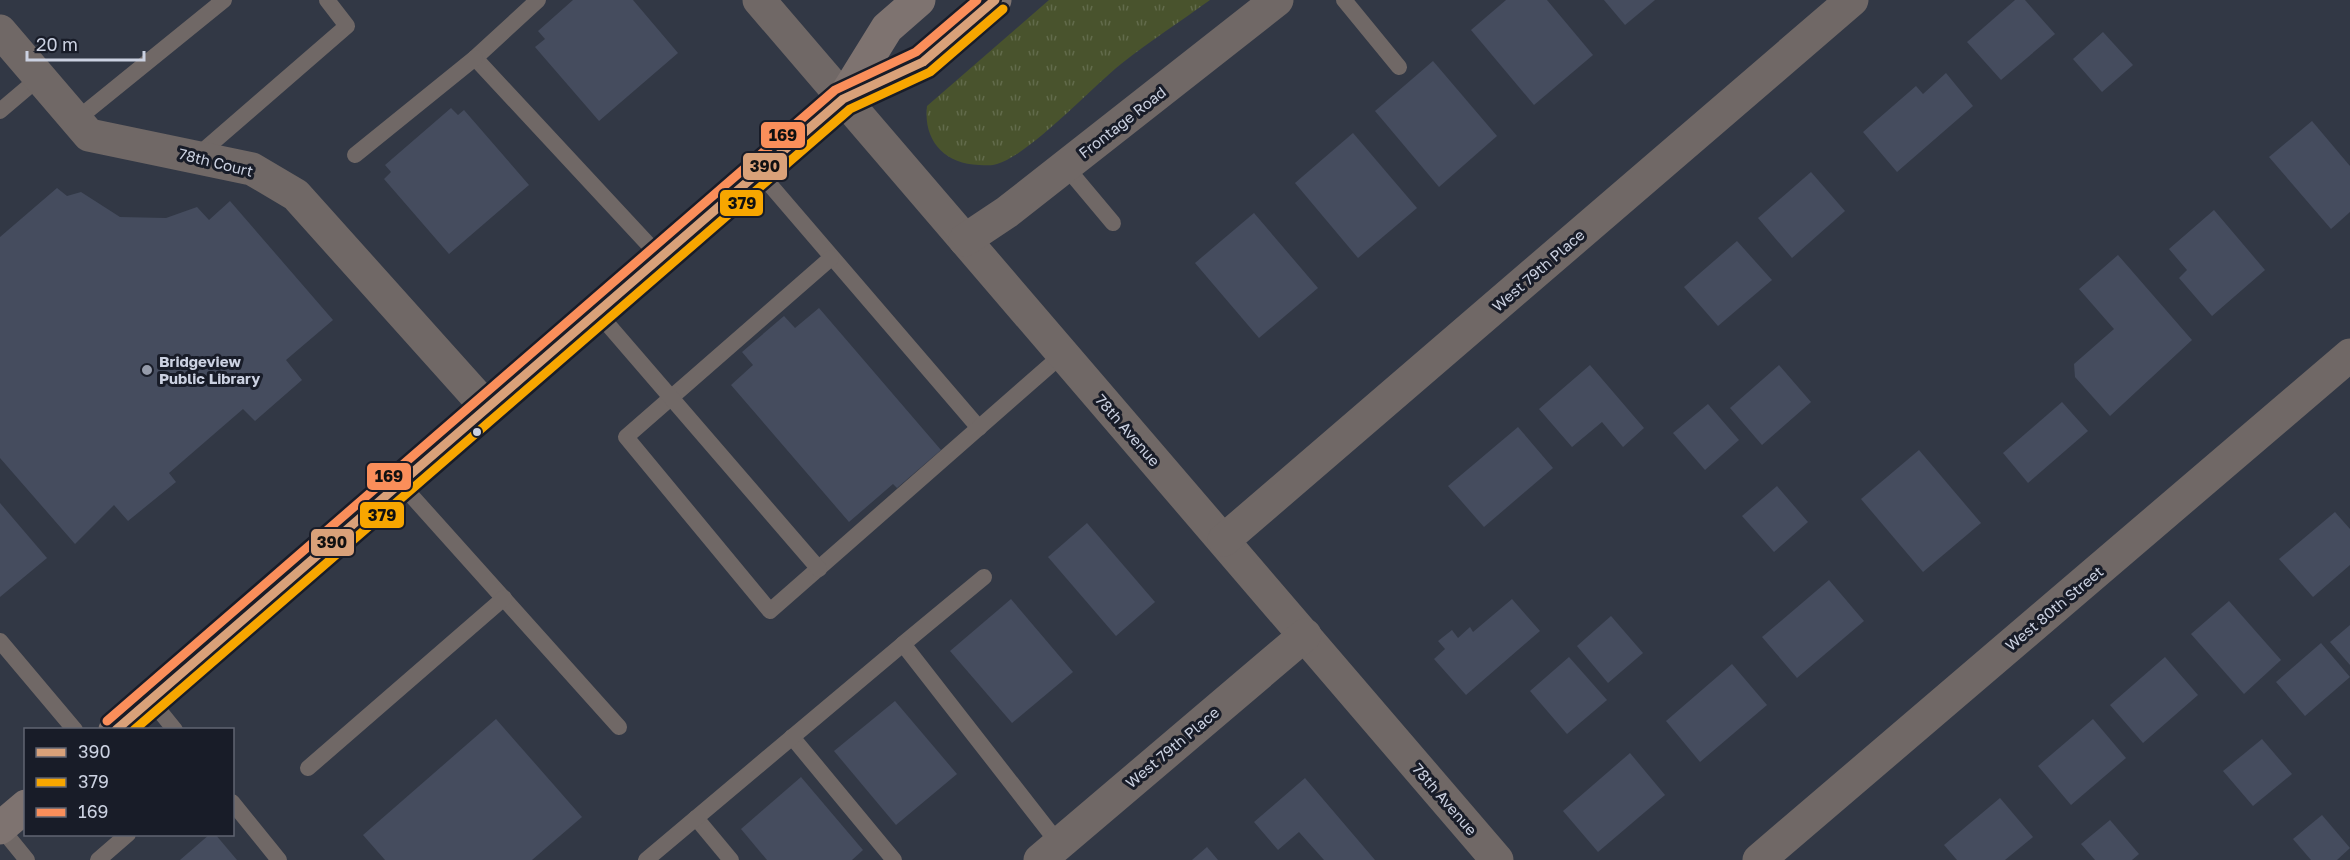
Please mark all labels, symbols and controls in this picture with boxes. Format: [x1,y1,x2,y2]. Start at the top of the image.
scale bar [27,24,144,62]
text: 20 m [36,33,78,55]
street label: Frontage Road [1075,82,1169,162]
line badge: 169 [760,121,806,149]
text: 169 [769,125,797,145]
street label: 78th Court [177,144,255,180]
line badge: 390 [742,152,788,181]
text: 390 [750,156,780,176]
line badge: 379 [719,189,764,217]
text: 379 [728,193,756,213]
street label: West 79th Place [1488,225,1588,315]
place label: Bridgeview Public Library [159,352,260,387]
marker: Bridgeview Public Library [140,363,154,377]
street label: 78th Avenue [1092,390,1164,470]
unlabelled marker [471,426,483,438]
line badge: 169 [366,462,412,491]
text: 169 [375,466,403,486]
line badge: 379 [359,501,405,529]
text: 379 [368,505,396,525]
line badge: 390 [310,528,355,557]
text: 390 [317,532,347,552]
street label: West 80th Street [2001,562,2107,654]
street label: West 79th Place [1122,703,1223,791]
legend [24,728,234,836]
text: 390 [78,740,111,762]
street label: 78th Avenue [1409,759,1481,839]
text: 379 [78,770,109,792]
text: 169 [78,800,109,822]

